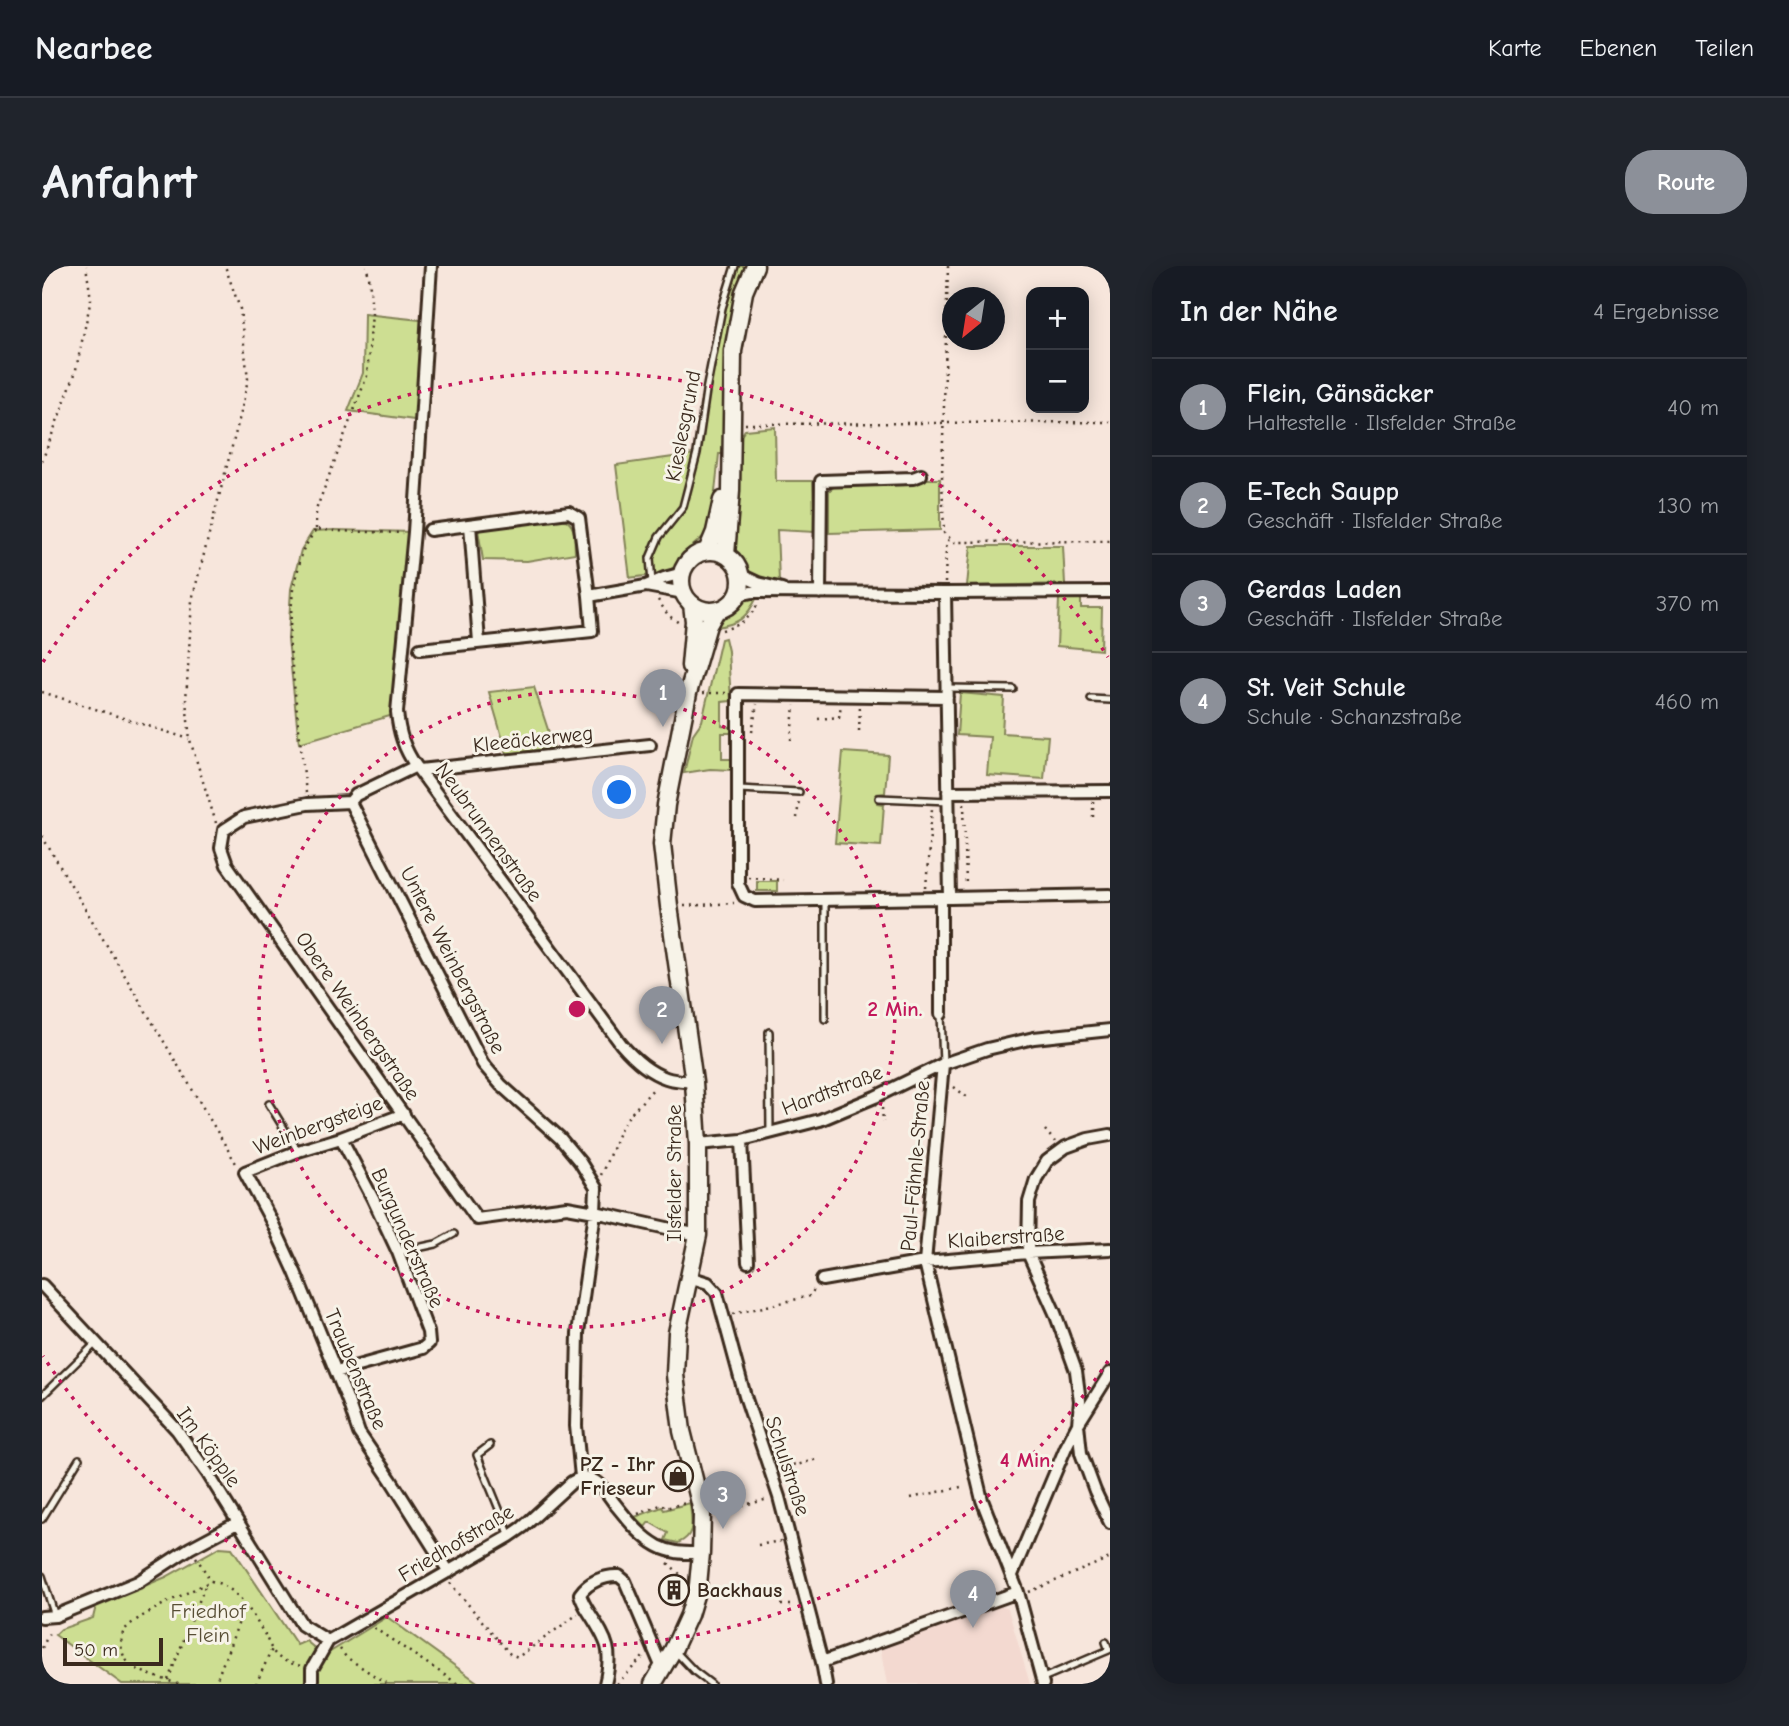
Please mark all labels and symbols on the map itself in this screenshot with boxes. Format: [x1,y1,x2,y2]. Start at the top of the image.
north arrow [942,287,1005,350]
street label: Kieslesgrund [660,368,706,484]
pin: 1 [640,669,686,727]
street label: Kleeäckerweg [472,721,594,757]
street label: Neubrunnenstraße [431,758,547,906]
your location [602,775,636,809]
street label: Untere Weinbergstraße [395,862,511,1058]
street label: Obere Weinbergstraße [291,927,425,1105]
pin: 2 [639,986,685,1044]
centre of rings [565,997,589,1021]
text: 2 Min. [867,997,923,1021]
street label: Hardtstraße [778,1060,886,1120]
street label: Paul-Fähnle-Straße [896,1079,934,1253]
street label: Weinbergsteige [250,1091,386,1159]
street label: Ilsfelder Straße [662,1104,686,1242]
street label: Burgunderstraße [367,1165,449,1311]
street label: Klaiberstraße [947,1221,1065,1253]
street label: Traubenstraße [320,1305,392,1433]
street label: Im Köpple [172,1402,246,1492]
street label: Schulstraße [761,1413,815,1519]
text: 4 Min. [1000,1448,1054,1472]
place label: PZ - Ihr Frieseur [580,1452,656,1500]
shop icon: PZ - Ihr Frieseur [661,1459,695,1493]
pin: 3 [700,1471,746,1529]
street label: Friedhofstraße [394,1499,518,1587]
pin: 4 [950,1570,996,1628]
building icon: Backhaus [657,1573,691,1607]
place label: Backhaus [697,1578,782,1602]
park label: Friedhof Flein [170,1599,247,1647]
scale bar [63,1635,163,1667]

